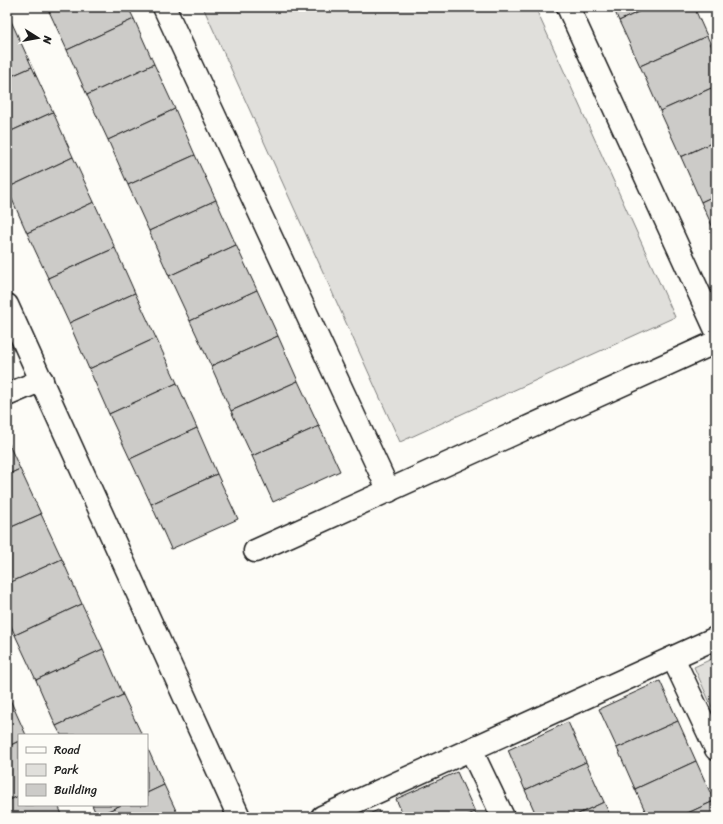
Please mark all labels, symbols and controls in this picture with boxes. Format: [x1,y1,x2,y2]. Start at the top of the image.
north arrow [18,18,58,58]
text: N [37,33,58,46]
legend [18,734,148,806]
text: Road [54,739,81,761]
text: Park [54,759,79,781]
text: Building [54,779,97,801]

